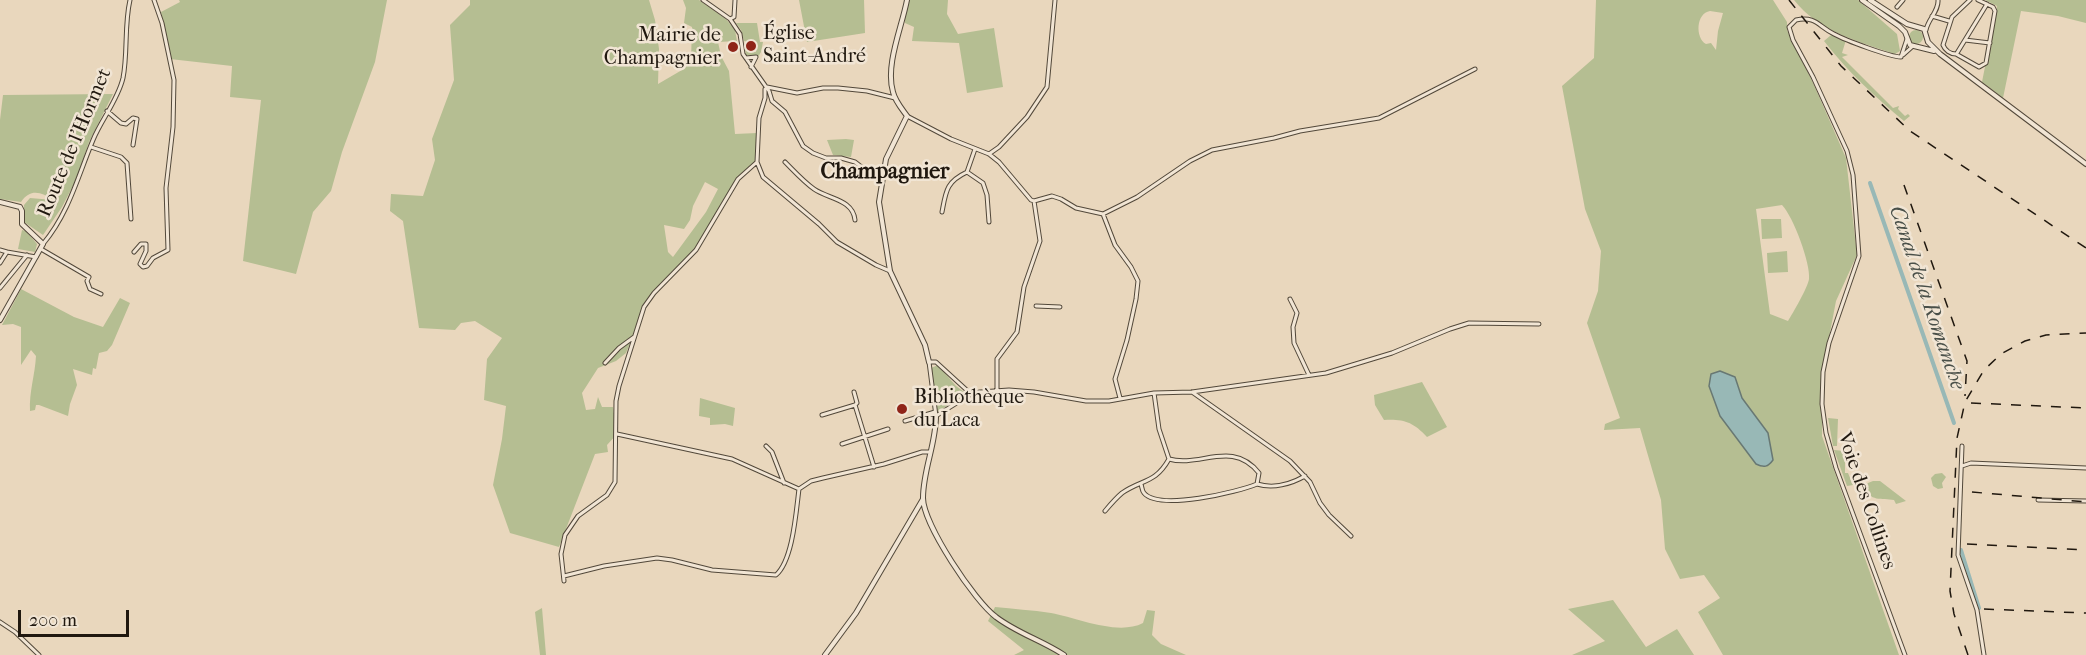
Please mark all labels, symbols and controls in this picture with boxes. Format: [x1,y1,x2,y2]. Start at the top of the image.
place label: Église Saint-André [763,22,866,69]
place label: Mairie de Champagnier [604,24,721,71]
marker: Église Saint-André [744,39,758,53]
marker: Mairie de Champagnier [726,40,740,54]
street label: Route de l'Hormet [33,65,117,221]
district label: Champagnier [821,160,949,186]
water label: Canal de la Romanche [1883,203,1969,393]
place label: Bibliothèque du Laca [914,386,1024,433]
marker: Bibliothèque du Laca [895,402,909,416]
street label: Voie des Collines [1831,429,1901,573]
scale bar [21,598,132,636]
text: 200 m [29,610,77,631]

